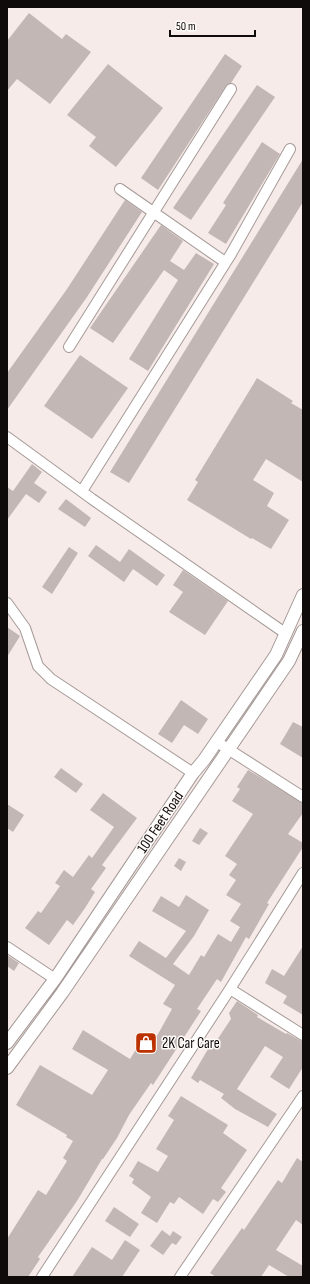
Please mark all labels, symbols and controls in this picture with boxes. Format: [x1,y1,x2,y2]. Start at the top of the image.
scale bar [170,12,255,38]
text: 50 m [176,19,196,34]
street label: 100 Feet Road [133,788,188,857]
shop icon: 2K Car Care [133,1030,159,1056]
place label: 2K Car Care [162,1034,220,1053]

